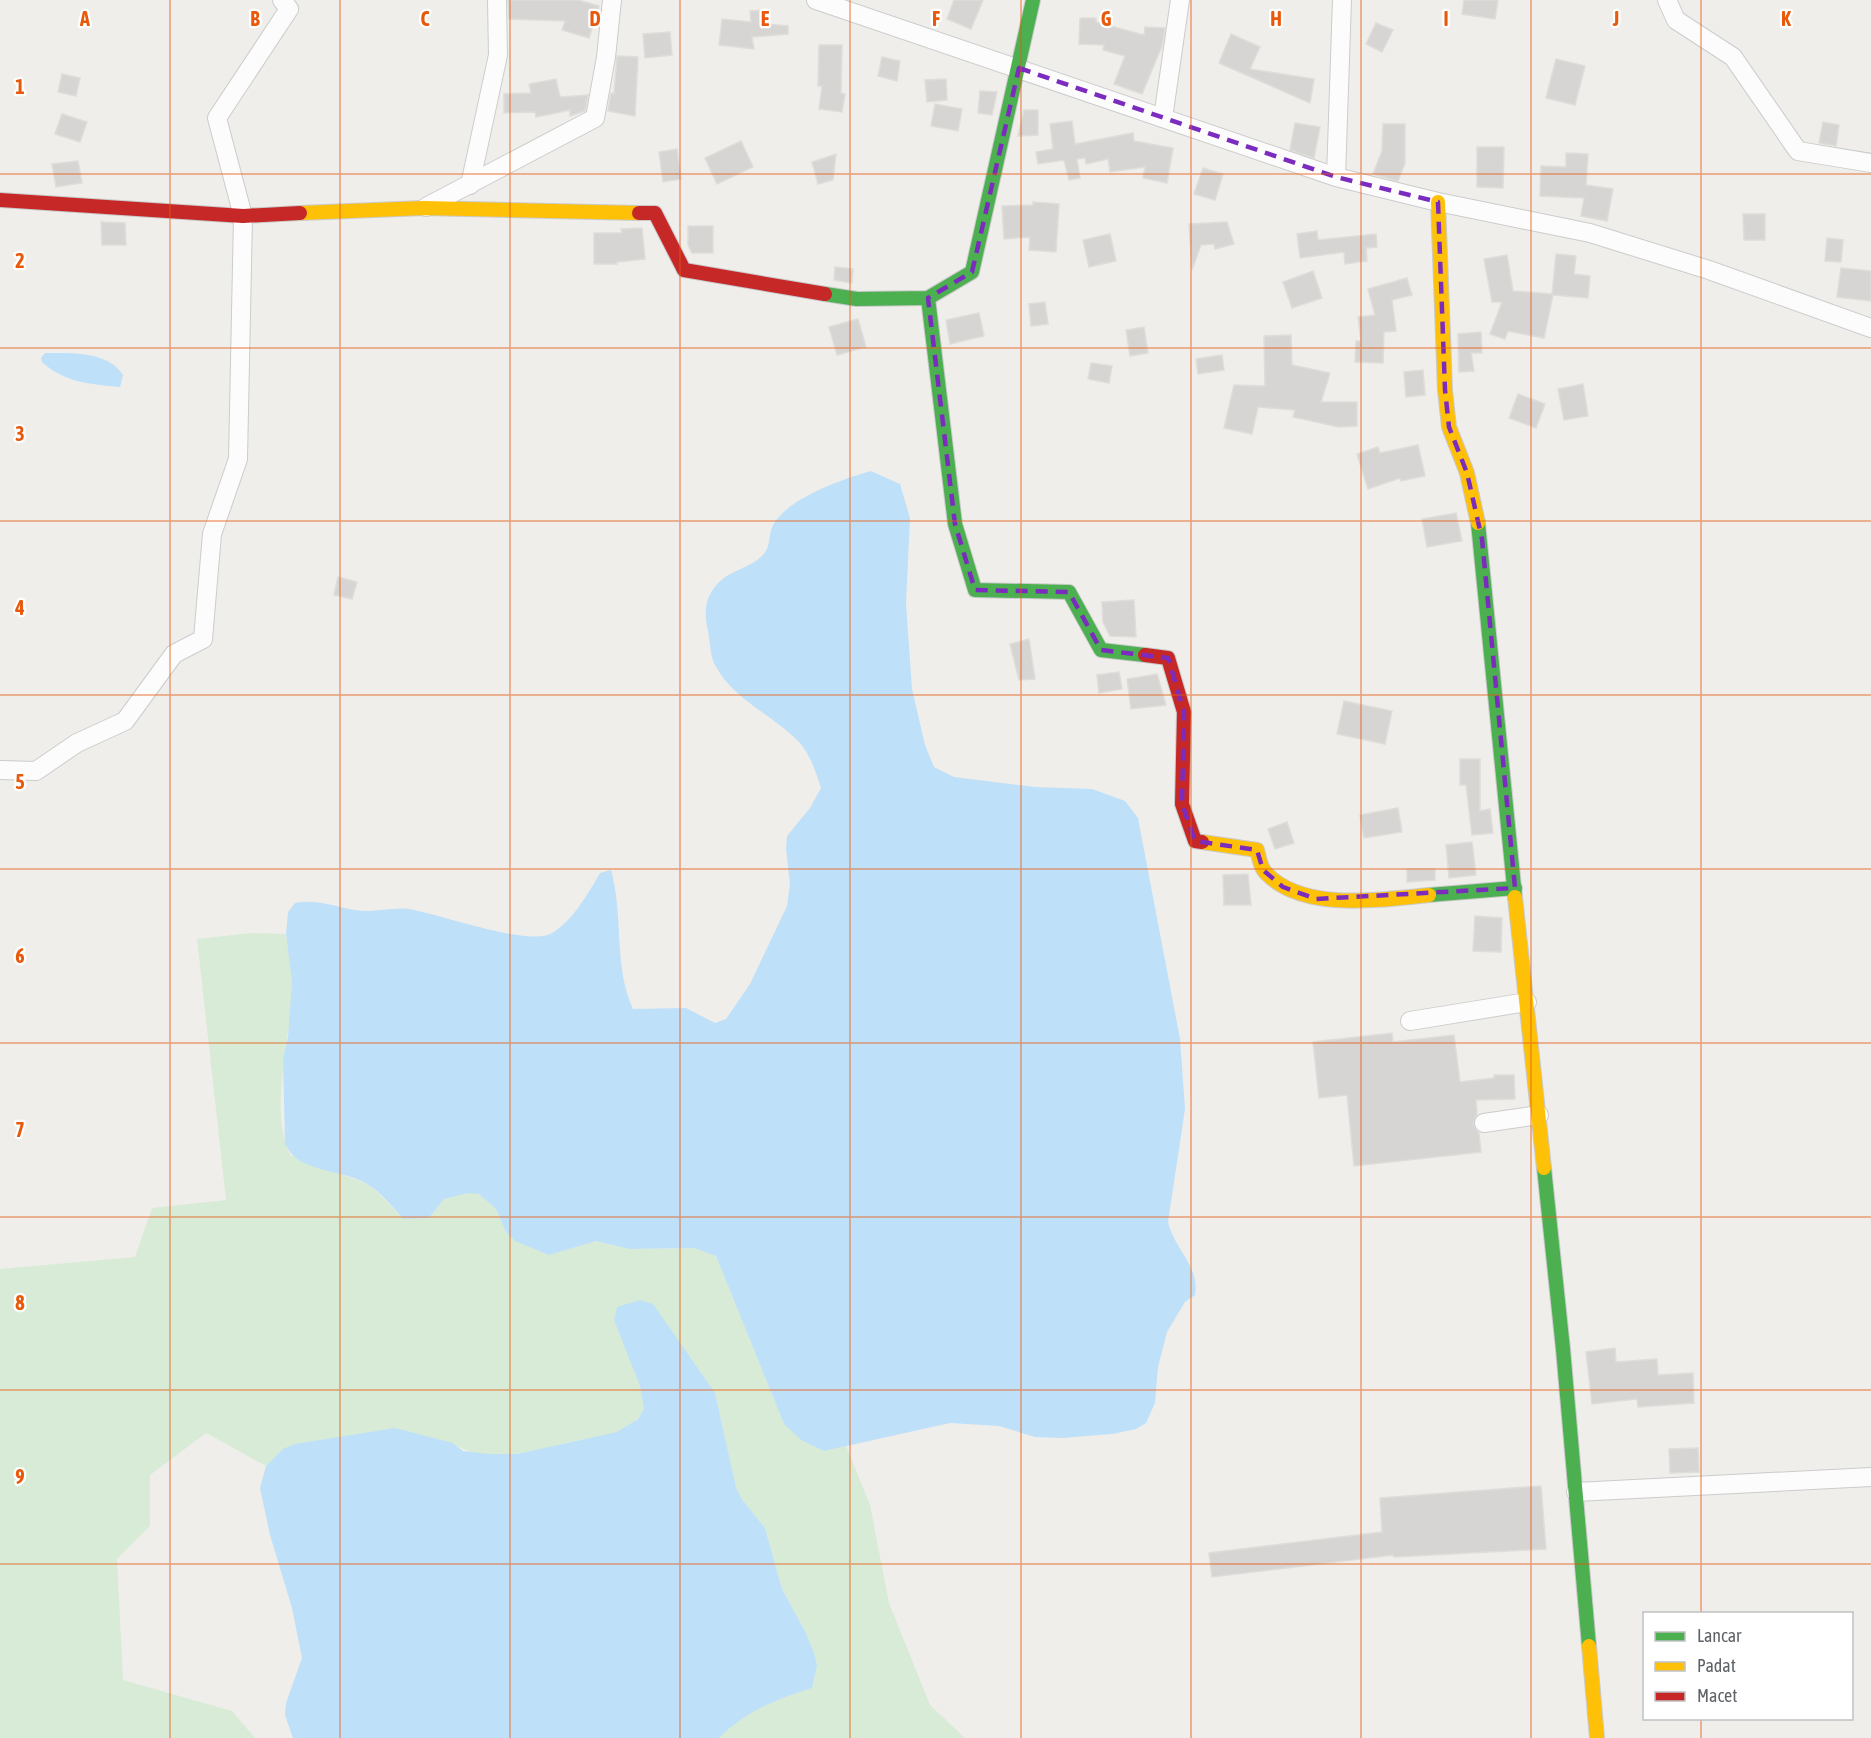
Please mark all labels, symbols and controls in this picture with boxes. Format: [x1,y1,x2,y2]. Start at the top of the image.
text: A [79,7,90,30]
text: B [250,7,260,30]
text: C [421,7,430,30]
text: D [589,7,601,30]
text: E [761,7,770,30]
text: F [932,7,940,30]
text: G [1101,7,1112,30]
text: H [1270,7,1282,30]
text: I [1443,7,1449,30]
text: J [1612,7,1619,30]
text: K [1781,7,1791,30]
text: 1 [15,75,25,98]
text: 2 [15,249,25,272]
text: 3 [15,422,25,445]
text: 4 [14,596,25,619]
text: 5 [15,770,25,793]
text: 6 [15,944,25,967]
text: 7 [15,1118,25,1141]
text: 8 [15,1291,25,1314]
text: 9 [15,1465,25,1488]
legend [1643,1612,1853,1720]
text: Lancar [1697,1625,1742,1646]
text: Padat [1697,1655,1736,1676]
text: Macet [1697,1685,1737,1706]

